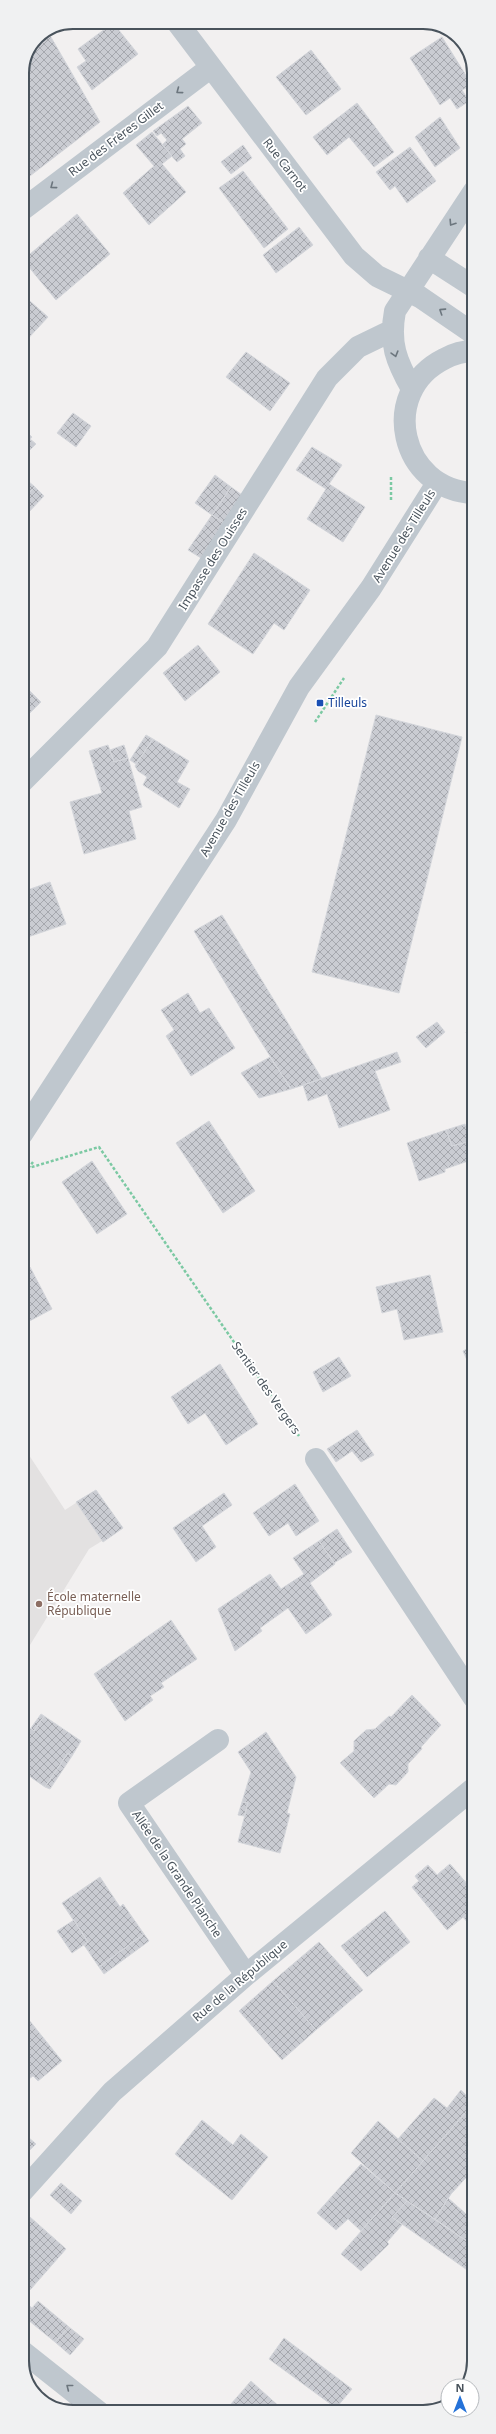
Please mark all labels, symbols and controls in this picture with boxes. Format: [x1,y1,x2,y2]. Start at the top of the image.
one-way arrow [176,87,183,94]
street label: Rue des Frères Gillet [65,97,167,180]
street label: Rue Carnot [259,135,312,195]
one-way arrow [50,182,57,189]
one-way arrow [449,219,457,226]
one-way arrow [439,308,446,316]
one-way arrow [390,350,399,357]
street label: Avenue des Tilleuls [368,486,439,586]
street label: Impasse des Ouisses [174,504,251,613]
place label: Tilleuls [328,694,367,711]
marker: Tilleuls [315,698,325,708]
street label: Avenue des Tilleuls [195,758,264,859]
street label: Sentier des Vergers [228,1338,305,1438]
place label: École maternelle République [47,1588,141,1619]
marker: École maternelle République [34,1599,44,1609]
street label: Allée de la Grande Planche [128,1807,227,1941]
street label: Rue de la République [189,1936,291,2025]
north arrow [440,2378,480,2418]
text: N [456,2380,464,2395]
one-way arrow [66,2385,73,2392]

